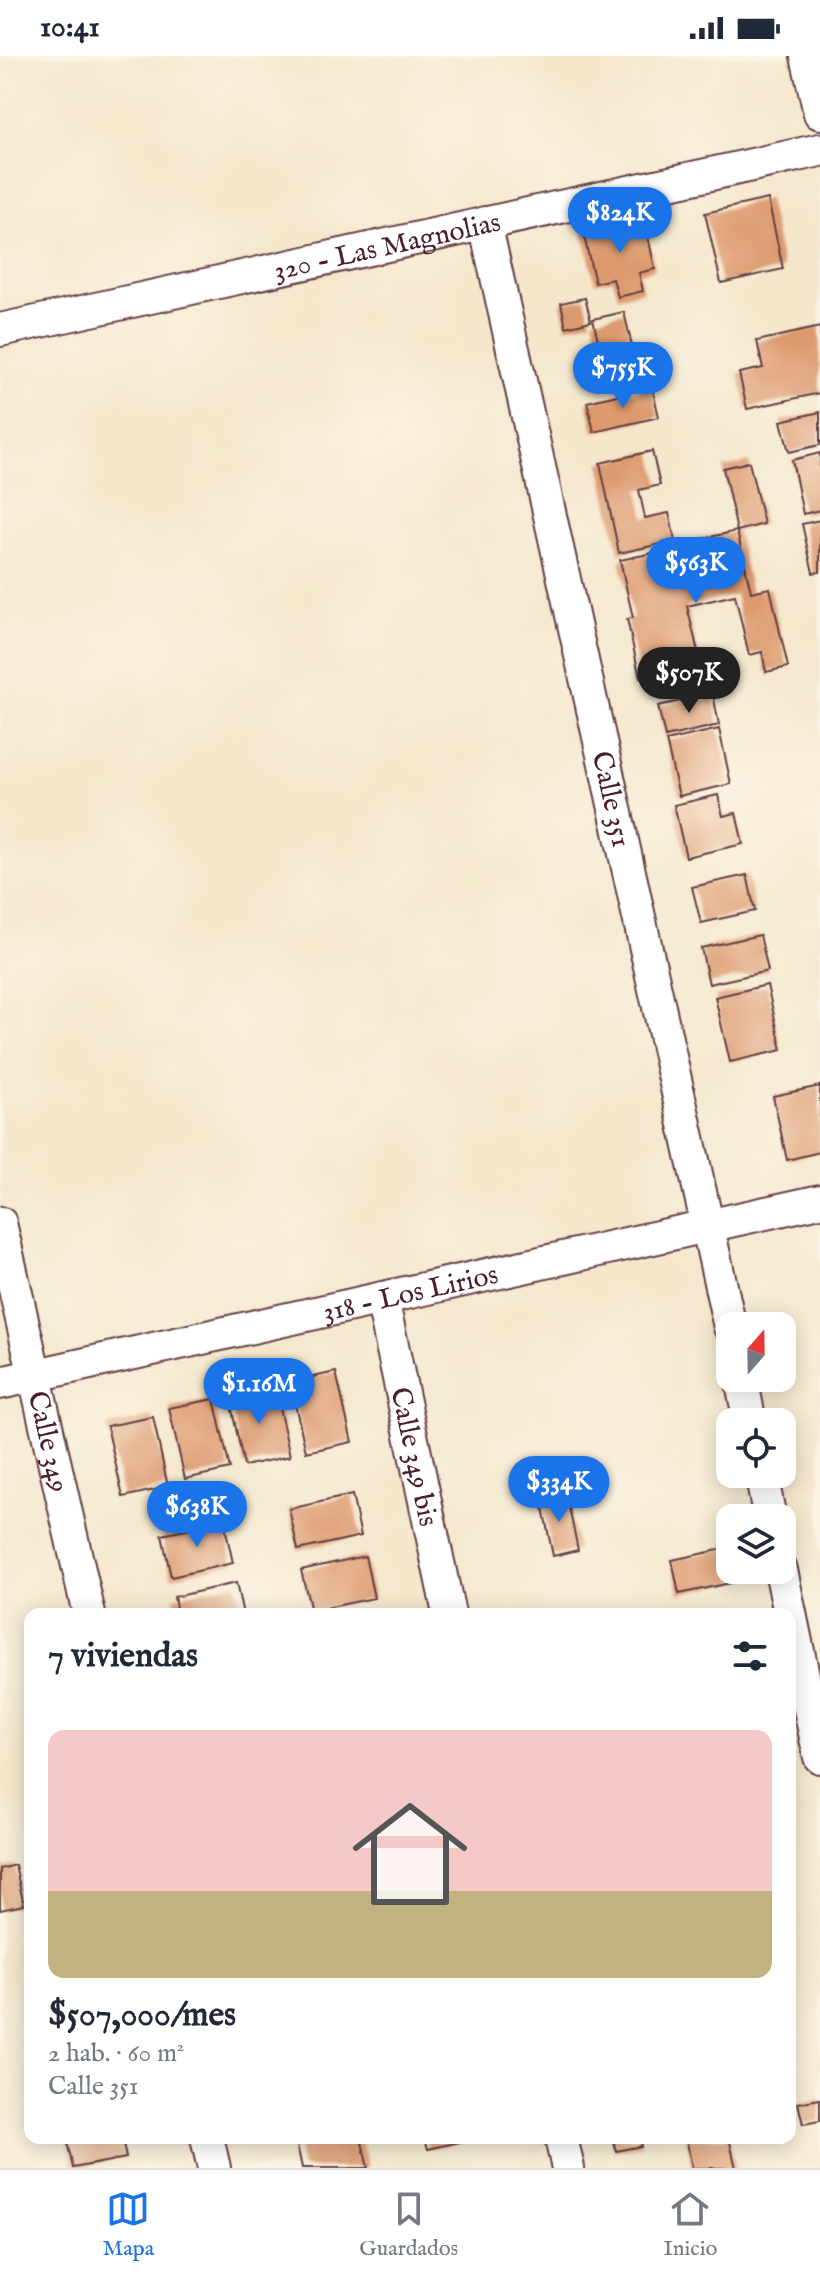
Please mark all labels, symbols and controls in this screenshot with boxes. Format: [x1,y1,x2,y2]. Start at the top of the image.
text: 10:41 [40,9,100,47]
pin: $824K [564,187,676,255]
text: $824K [586,196,654,229]
street label: 320 - Las Magnolias [271,206,504,289]
pin: $755K [567,342,679,410]
text: $755K [591,351,655,384]
pin: $563K [640,537,752,605]
text: $563K [664,546,728,579]
pin: $507K [633,647,745,715]
text: $507K [655,656,723,689]
street label: Calle 351 [583,748,638,851]
street label: 318 - Los Lirios [320,1258,501,1331]
north arrow [716,1312,796,1392]
map controls [716,1312,796,1584]
pin: $1.16M [194,1358,324,1426]
text: $1.16M [222,1367,296,1400]
street label: Calle 349 bis [381,1384,445,1530]
street label: Calle 349 [19,1388,76,1496]
button: locate [716,1408,796,1488]
pin: $334K [503,1456,615,1524]
text: $334K [526,1465,592,1498]
pin: $638K [141,1481,253,1549]
text: $638K [165,1490,229,1523]
button: layers [716,1504,796,1584]
icon: filters [728,1634,772,1678]
text: 7 viviendas [48,1635,198,1678]
icon: home [338,1782,482,1926]
text: $507,000/mes [48,1994,236,2037]
text: 2 hab. · 60 m² [48,2037,184,2070]
text: Calle 351 [48,2070,138,2103]
tab: Mapa [103,2187,154,2263]
tab: Guardados [359,2187,458,2263]
tab: Inicio [663,2187,717,2263]

